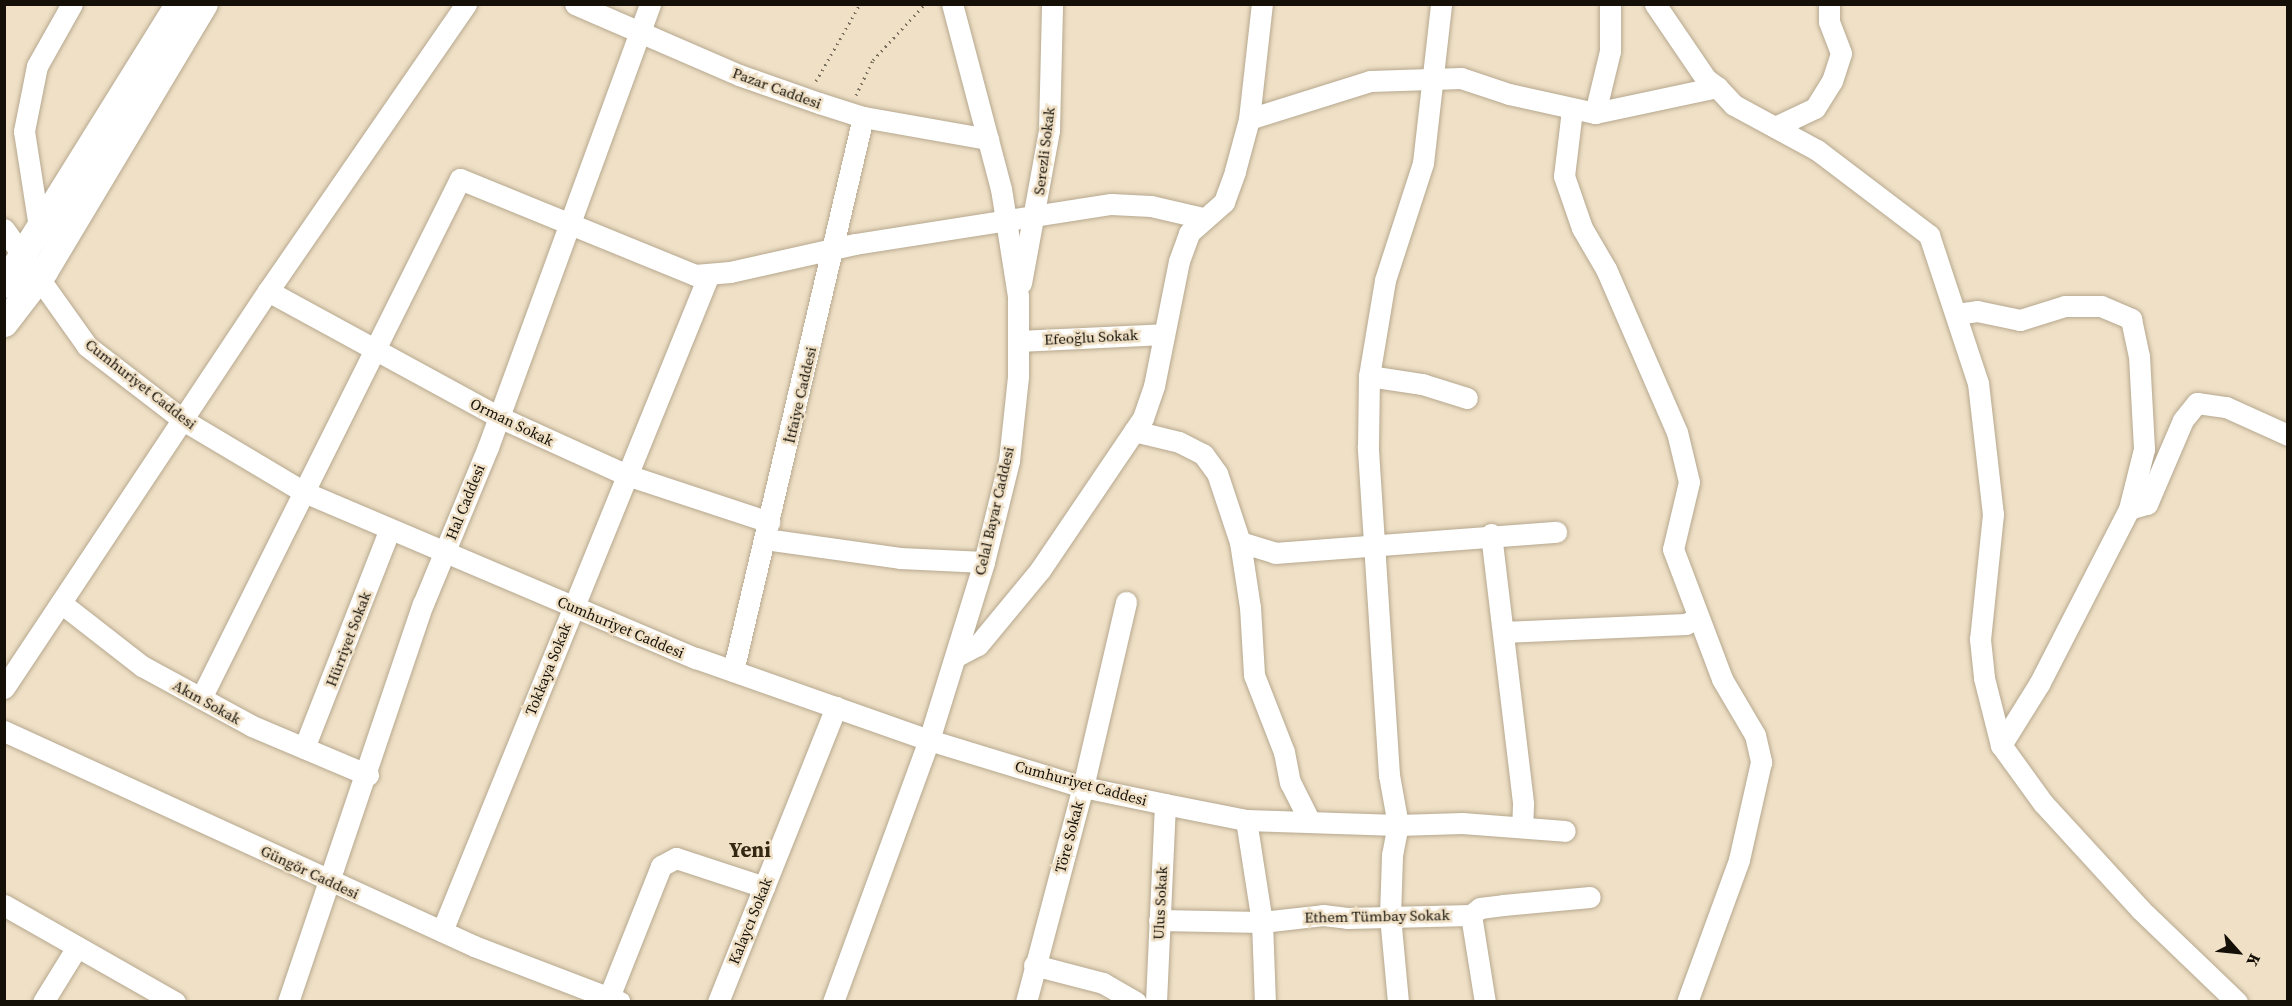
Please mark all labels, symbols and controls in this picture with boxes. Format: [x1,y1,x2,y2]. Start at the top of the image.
street label: Pazar Caddesi [730,64,824,112]
street label: Serezli Sokak [1030,106,1058,196]
street label: Efeoğlu Sokak [1044,326,1138,348]
street label: Cumhuriyet Caddesi [82,335,200,433]
street label: İtfaiye Caddesi [780,345,820,445]
street label: Orman Sokak [467,394,557,450]
street label: Celal Bayar Caddesi [970,445,1018,577]
street label: Hal Caddesi [442,462,488,542]
street label: Hürriyet Sokak [322,589,374,689]
street label: Cumhuriyet Caddesi [555,592,687,662]
street label: Tokkaya Sokak [521,620,575,718]
street label: Akın Sokak [170,676,244,728]
street label: Cumhuriyet Caddesi [1013,757,1149,809]
street label: Töre Sokak [1051,799,1087,875]
district label: Yeni [729,837,771,863]
street label: Güngör Caddesi [258,841,362,903]
street label: Ulus Sokak [1149,866,1171,940]
street label: Kalaycı Sokak [724,875,776,967]
street label: Ethem Tümbay Sokak [1304,906,1450,926]
north arrow [2208,922,2268,982]
text: K [2242,950,2266,970]

